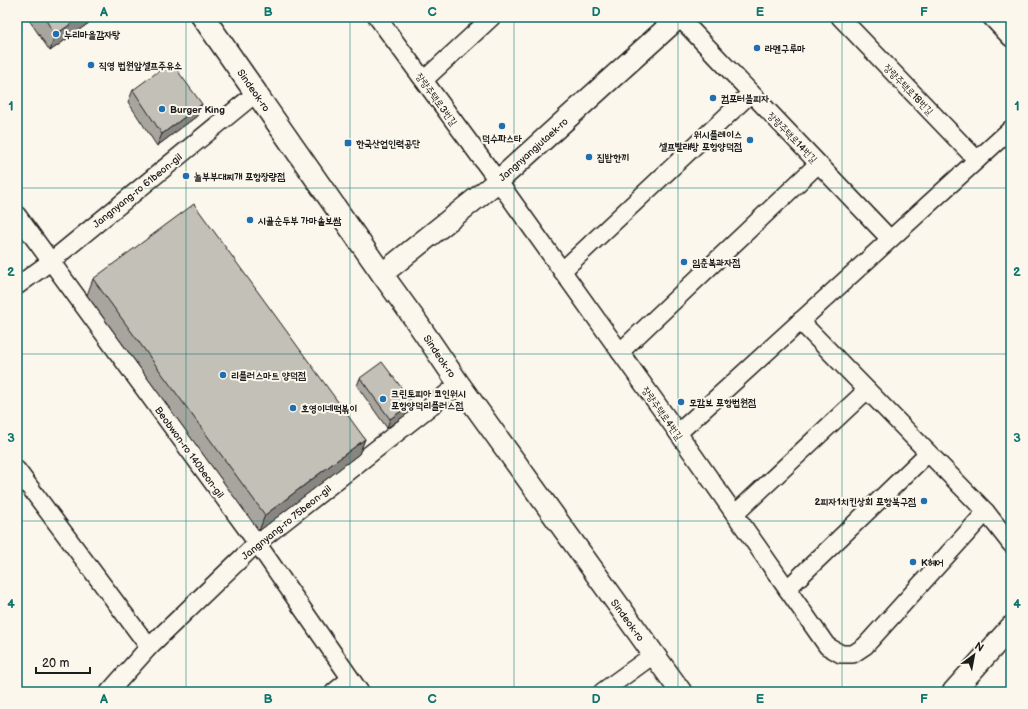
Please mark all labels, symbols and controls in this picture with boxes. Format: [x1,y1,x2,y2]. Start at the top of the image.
text: A [99,4,108,20]
text: B [263,4,273,20]
text: C [427,4,437,20]
text: D [591,4,601,20]
text: E [756,4,765,20]
text: F [920,4,928,20]
marker: 누리마을감자탕 [51,29,61,39]
place label: 누리마을감자탕 [64,29,120,41]
marker: 라멘구루마 [752,43,762,53]
place label: 라멘구루마 [765,43,805,55]
marker: 직영 법원앞셀프주유소 [86,60,96,70]
place label: 직영 법원앞셀프주유소 [99,60,182,72]
street label: 장량주택로18번길 [881,62,936,118]
street label: Sindeok-ro [234,67,272,114]
street label: 장량주택로3번길 [413,71,459,128]
marker: 컴포터블피자 [708,93,718,103]
place label: 컴포터블피자 [721,93,769,105]
text: 1 [8,98,14,114]
text: 1 [1014,98,1020,114]
marker: Burger King [157,104,167,114]
place label: Burger King [170,104,225,116]
street label: 장량주택로14번길 [765,110,820,166]
street label: Jangnyangjutaek-ro [497,115,571,184]
marker: 덕수파스타 [497,121,507,131]
place label: 워시플레이스 셀프빨래방 포항양덕점 [659,129,742,153]
place label: 덕수파스타 [482,133,522,145]
marker: 워시플레이스 셀프빨래방 포항양덕점 [745,135,755,145]
marker: 한국산업인력공단 [343,138,353,148]
place label: 한국산업인력공단 [356,138,420,150]
street label: Jangnyang-ro 61beon-gil [91,151,185,230]
marker: 집밥한끼 [584,152,594,162]
place label: 집밥한끼 [597,152,629,164]
marker: 놀부부대찌개 포항장량점 [181,171,191,181]
place label: 놀부부대찌개 포항장량점 [194,171,285,183]
marker: 시골순두부 가마솥보쌈 [245,215,255,225]
place label: 시골순두부 가마솥보쌈 [257,215,342,227]
marker: 임춘복과자점 [679,257,689,267]
place label: 임춘복과자점 [692,257,740,269]
text: 2 [7,264,15,280]
text: 2 [1013,264,1021,280]
street label: Sindeok-ro [420,333,458,380]
marker: 리플러스마트 양덕점 [218,370,228,380]
place label: 리플러스마트 양덕점 [231,370,306,382]
street label: 장량주택로4번길 [639,385,685,443]
place label: 크린토피아 코인워시 포항양덕리플러스점 [391,388,466,412]
marker: 크린토피아 코인워시 포항양덕리플러스점 [378,394,388,404]
marker: 모캄보 포항법원점 [676,397,686,407]
place label: 모캄보 포항법원점 [689,397,756,409]
marker: 호영이네떡볶이 [288,403,298,413]
place label: 호영이네떡볶이 [301,403,357,415]
street label: Beobwon-ro 140beon-gil [152,404,226,501]
text: 3 [7,430,15,446]
text: 3 [1013,430,1021,446]
street label: Jangnyang-ro 75beon-gil [239,483,334,563]
place label: 2피자1치킨상회 포항북구점 [815,496,916,508]
marker: 2피자1치킨상회 포항북구점 [919,496,929,506]
marker: K헤어 [908,557,918,567]
place label: K헤어 [921,557,944,569]
text: 4 [7,596,15,612]
text: 4 [1013,596,1021,612]
street label: Sindeok-ro [608,597,647,644]
north arrow [954,635,994,675]
text: N [972,639,986,655]
scale bar [36,649,90,675]
text: 20 m [42,656,69,671]
text: A [99,691,108,707]
text: B [263,691,273,707]
text: C [427,691,437,707]
text: D [591,691,601,707]
text: E [756,691,765,707]
text: F [920,691,928,707]

